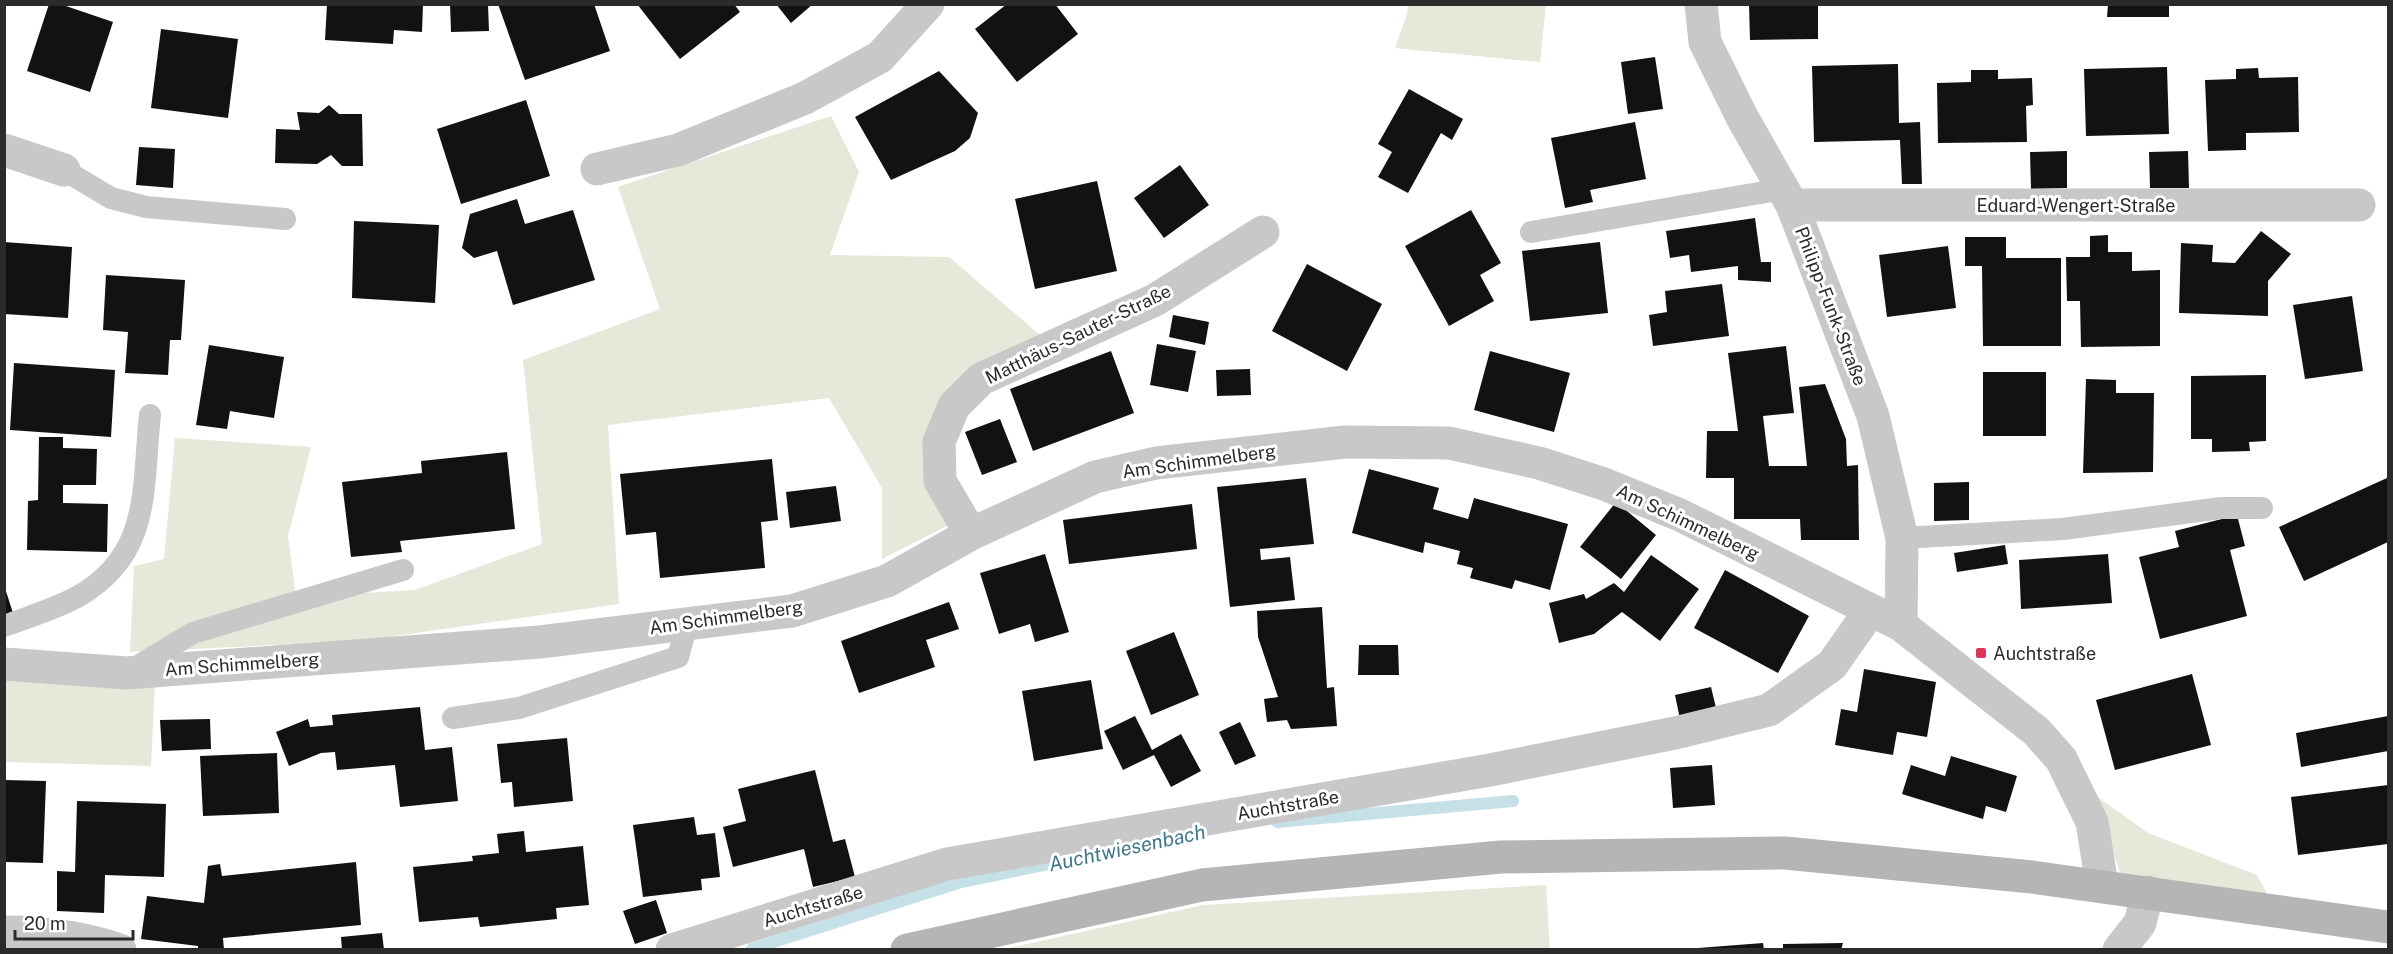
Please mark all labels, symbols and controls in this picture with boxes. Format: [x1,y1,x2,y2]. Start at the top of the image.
street label: Eduard-Wengert-Straße [1976,195,2176,216]
street label: Philipp-Funk-Straße [1791,224,1871,388]
street label: Matthäus-Sauter-Straße [982,280,1174,388]
street label: Am Schimmelberg [1121,440,1277,482]
street label: Am Schimmelberg [1613,480,1763,564]
street label: Am Schimmelberg [648,596,804,638]
place label: Auchtstraße [1993,643,2096,664]
marker: Auchtstraße [1974,646,1988,660]
street label: Am Schimmelberg [164,648,320,680]
street label: Auchtstraße [1235,786,1341,824]
water label: Auchtwiesenbach [1046,820,1208,876]
street label: Auchtstraße [761,881,865,931]
scale bar [15,903,134,941]
text: 20 m [24,913,66,934]

